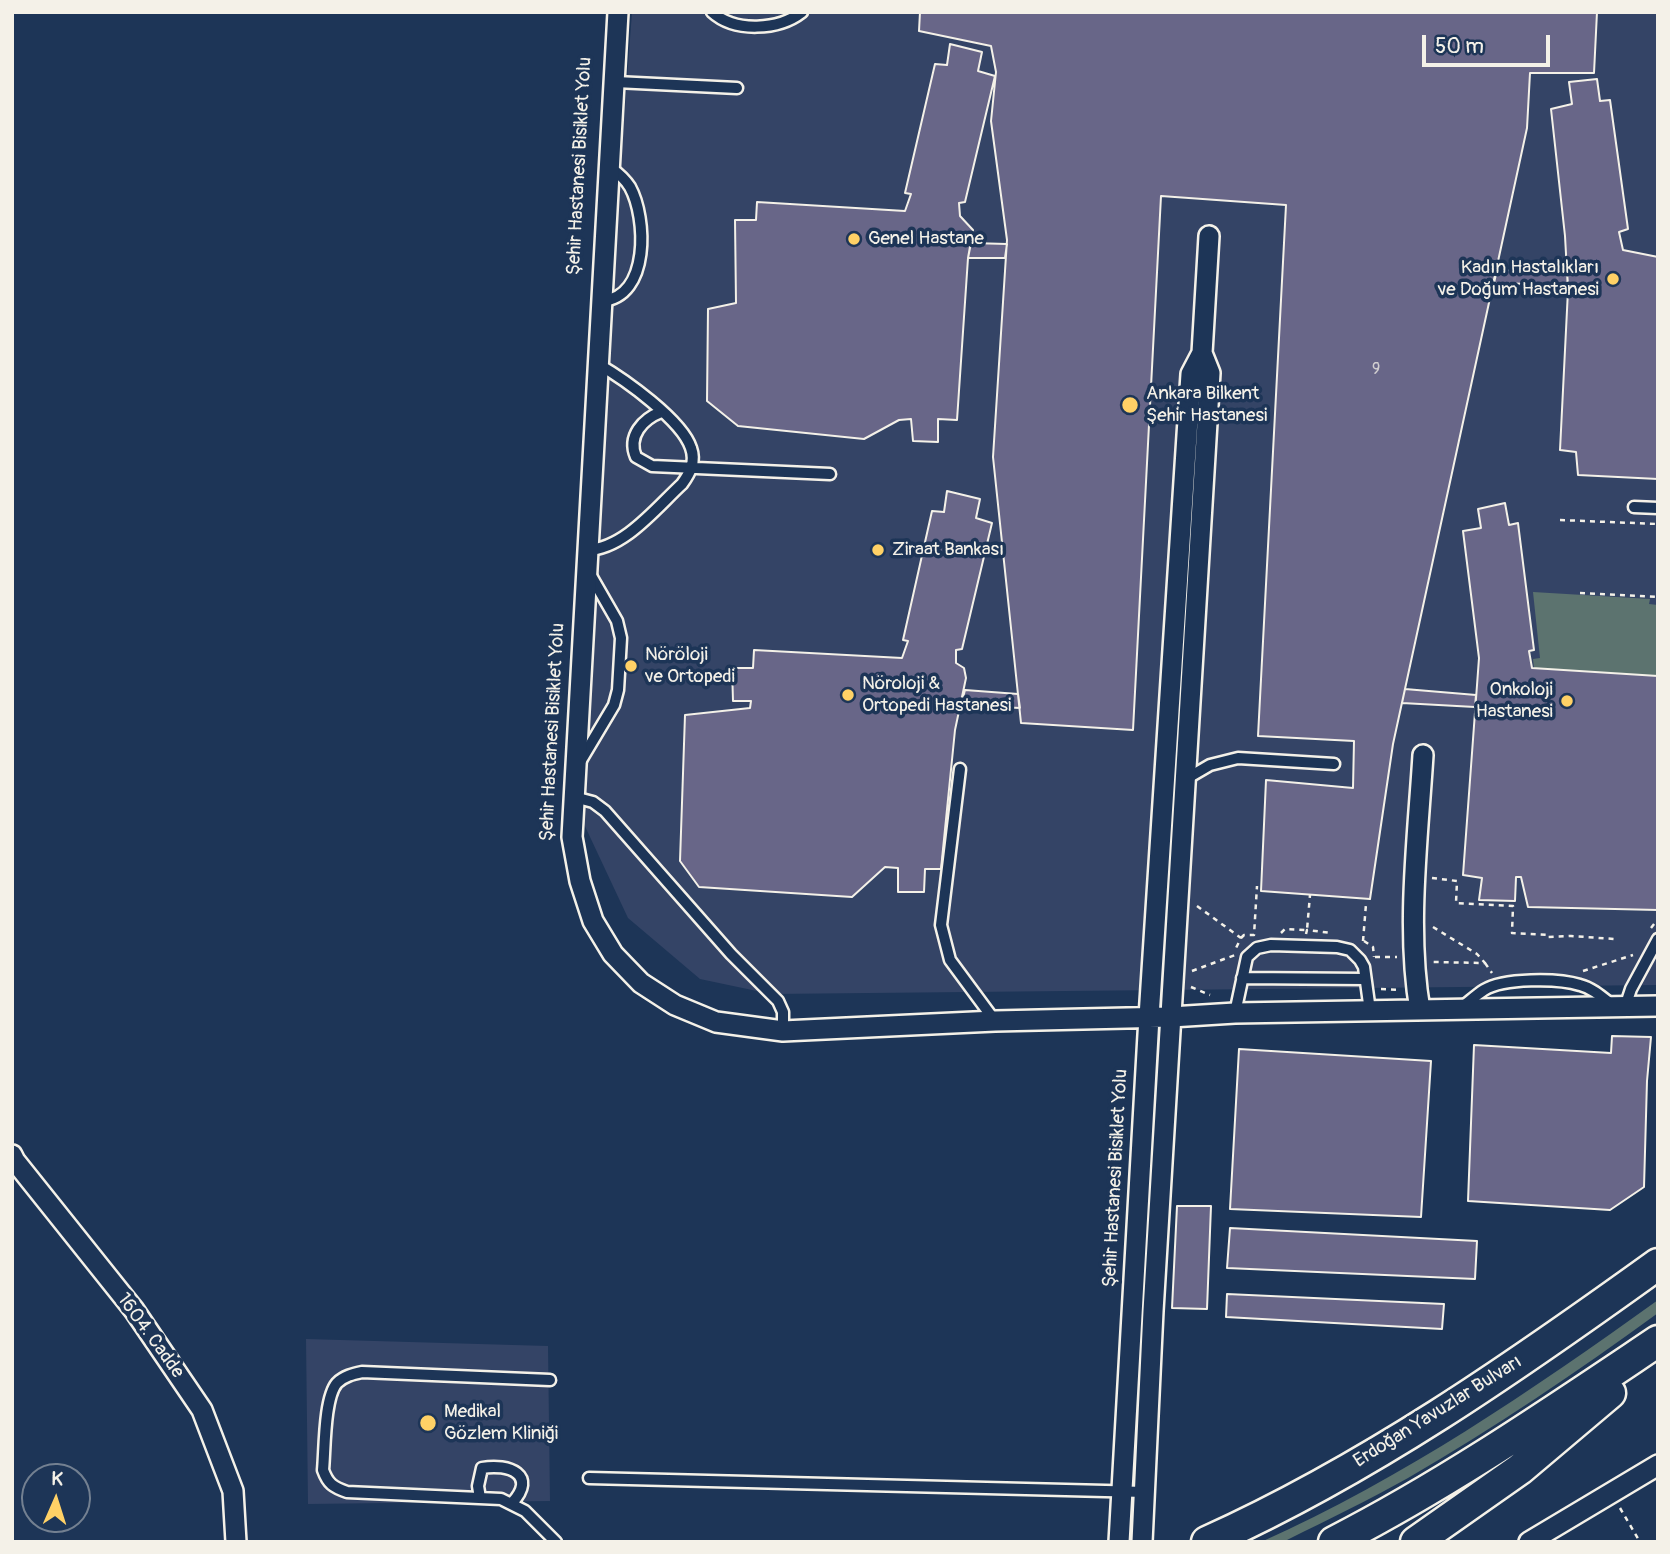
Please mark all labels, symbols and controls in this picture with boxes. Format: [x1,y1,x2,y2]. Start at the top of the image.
scale bar [1425,21,1553,65]
text: 50 m [1435,33,1484,60]
street label: Şehir Hastanesi Bisiklet Yolu [563,56,597,276]
place label: Genel Hastane [868,228,984,250]
marker: Genel Hastane [846,231,862,247]
place label: Kadın Hastalıkları ve Doğum Hastanesi [1438,257,1599,301]
marker: Kadın Hastalıkları ve Doğum Hastanesi [1605,271,1621,287]
house number: 9 [1372,360,1380,380]
place label: Ankara Bilkent Şehir Hastanesi [1146,383,1267,427]
marker: Ankara Bilkent Şehir Hastanesi [1120,395,1140,415]
place label: Ziraat Bankası [892,539,1004,561]
marker: Ziraat Bankası [870,542,886,558]
street label: Şehir Hastanesi Bisiklet Yolu [536,622,570,842]
place label: Nöröloji ve Ortopedi [645,644,735,688]
marker: Nöröloji ve Ortopedi [623,658,639,674]
place label: Nöroloji & Ortopedi Hastanesi [862,673,1011,717]
place label: Onkoloji Hastanesi [1476,679,1553,723]
marker: Nöroloji & Ortopedi Hastanesi [840,687,856,703]
marker: Onkoloji Hastanesi [1559,693,1575,709]
street label: Şehir Hastanesi Bisiklet Yolu [1099,1068,1133,1288]
street label: 1604. Cadde [112,1289,188,1383]
street label: Erdoğan Yavuzlar Bulvarı [1350,1351,1526,1473]
place label: Medikal Gözlem Kliniği [444,1401,558,1445]
marker: Medikal Gözlem Kliniği [418,1413,438,1433]
north arrow [21,1463,91,1533]
text: K [51,1467,63,1491]

